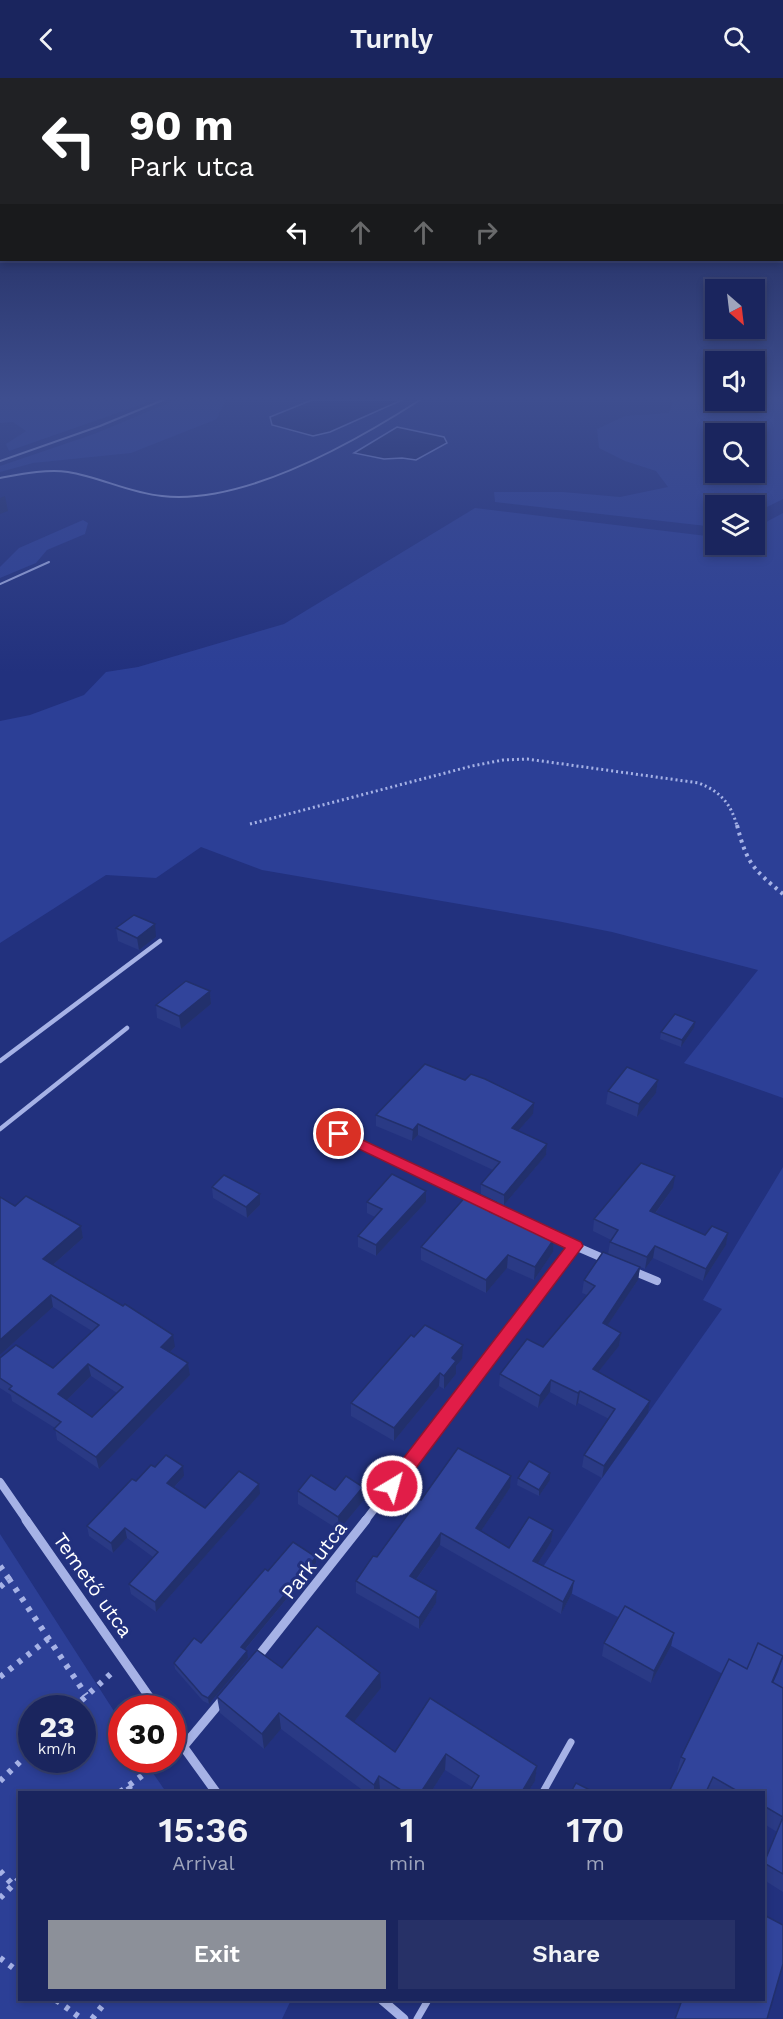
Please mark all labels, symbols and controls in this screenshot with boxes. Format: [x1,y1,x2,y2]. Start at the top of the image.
icon: back [30,23,63,56]
text: Turnly [350,23,433,55]
icon: search [720,23,753,56]
text: 90 m [129,101,233,150]
icon: left [30,102,108,180]
text: Park utca [129,151,254,183]
icon: left [281,216,314,249]
icon: ahead [344,216,377,249]
icon: ahead [407,216,440,249]
icon: right [470,216,503,249]
north arrow [705,279,765,339]
map controls [705,279,765,555]
button: sound [705,351,765,411]
button: search [705,423,765,483]
button: layers [705,495,765,555]
pin [313,1108,364,1159]
icon: arrive [322,1117,355,1150]
position arrow [360,1454,424,1518]
street label: Park utca [276,1516,352,1604]
street label: Temető utca [48,1528,138,1642]
speed limit sign: 30 [108,1695,186,1773]
text: 23 [39,1709,75,1744]
text: km/h [38,1740,76,1758]
text: 15:36 [158,1809,248,1851]
text: 1 [400,1809,415,1851]
text: 170 [566,1809,624,1851]
text: Arrival [172,1851,235,1875]
text: min [389,1851,426,1875]
text: m [586,1851,605,1875]
button: Exit [48,1920,386,1989]
button: Share [398,1920,735,1989]

